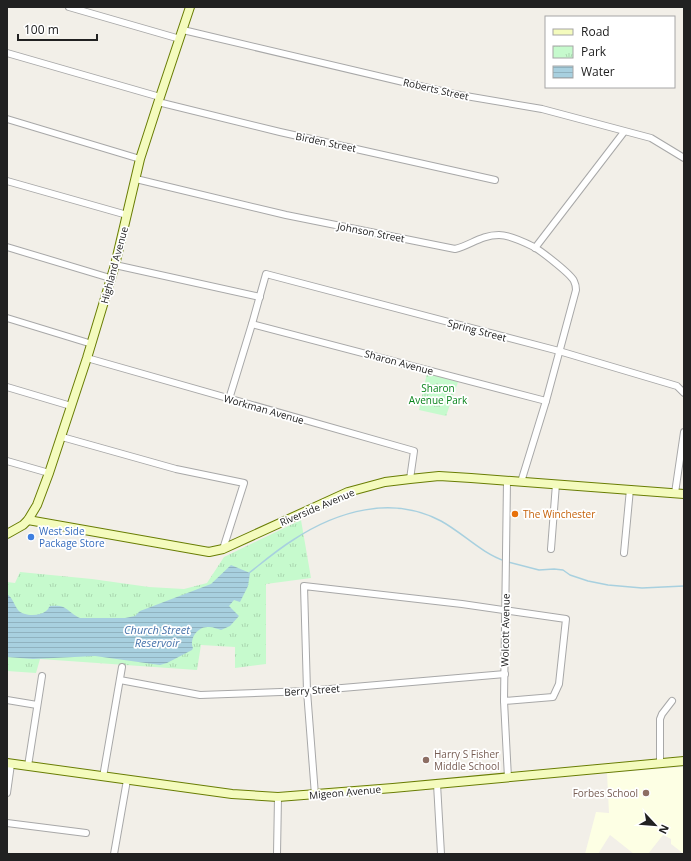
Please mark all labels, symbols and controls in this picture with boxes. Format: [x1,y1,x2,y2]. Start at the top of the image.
scale bar [18,16,97,42]
legend [545,16,675,88]
text: 100 m [24,21,59,38]
text: Road [581,23,610,40]
text: Park [581,43,607,60]
text: Water [581,63,615,80]
street label: Roberts Street [402,75,471,103]
street label: Birden Street [294,129,358,155]
street label: Johnson Street [335,218,406,245]
street label: Highland Avenue [97,225,131,305]
street label: Spring Street [446,315,508,345]
street label: Sharon Avenue [363,346,435,378]
park label: Sharon Avenue Park [409,381,468,407]
street label: Workman Avenue [222,391,306,427]
street label: Riverside Avenue [278,485,357,529]
place label: The Winchester [523,507,595,521]
marker: The Winchester [510,509,520,519]
place label: West Side Package Store [39,524,105,550]
marker: West Side Package Store [26,532,36,542]
street label: Wolcott Avenue [497,593,513,667]
water label: Church Street Reservoir [124,622,190,650]
street label: Berry Street [284,681,341,699]
place label: Harry S Fisher Middle School [434,747,499,773]
marker: Harry S Fisher Middle School [421,755,431,765]
street label: Migeon Avenue [308,782,382,802]
place label: Forbes School [573,786,638,800]
marker: Forbes School [641,788,651,798]
north arrow [635,805,675,845]
text: N [656,822,673,837]

